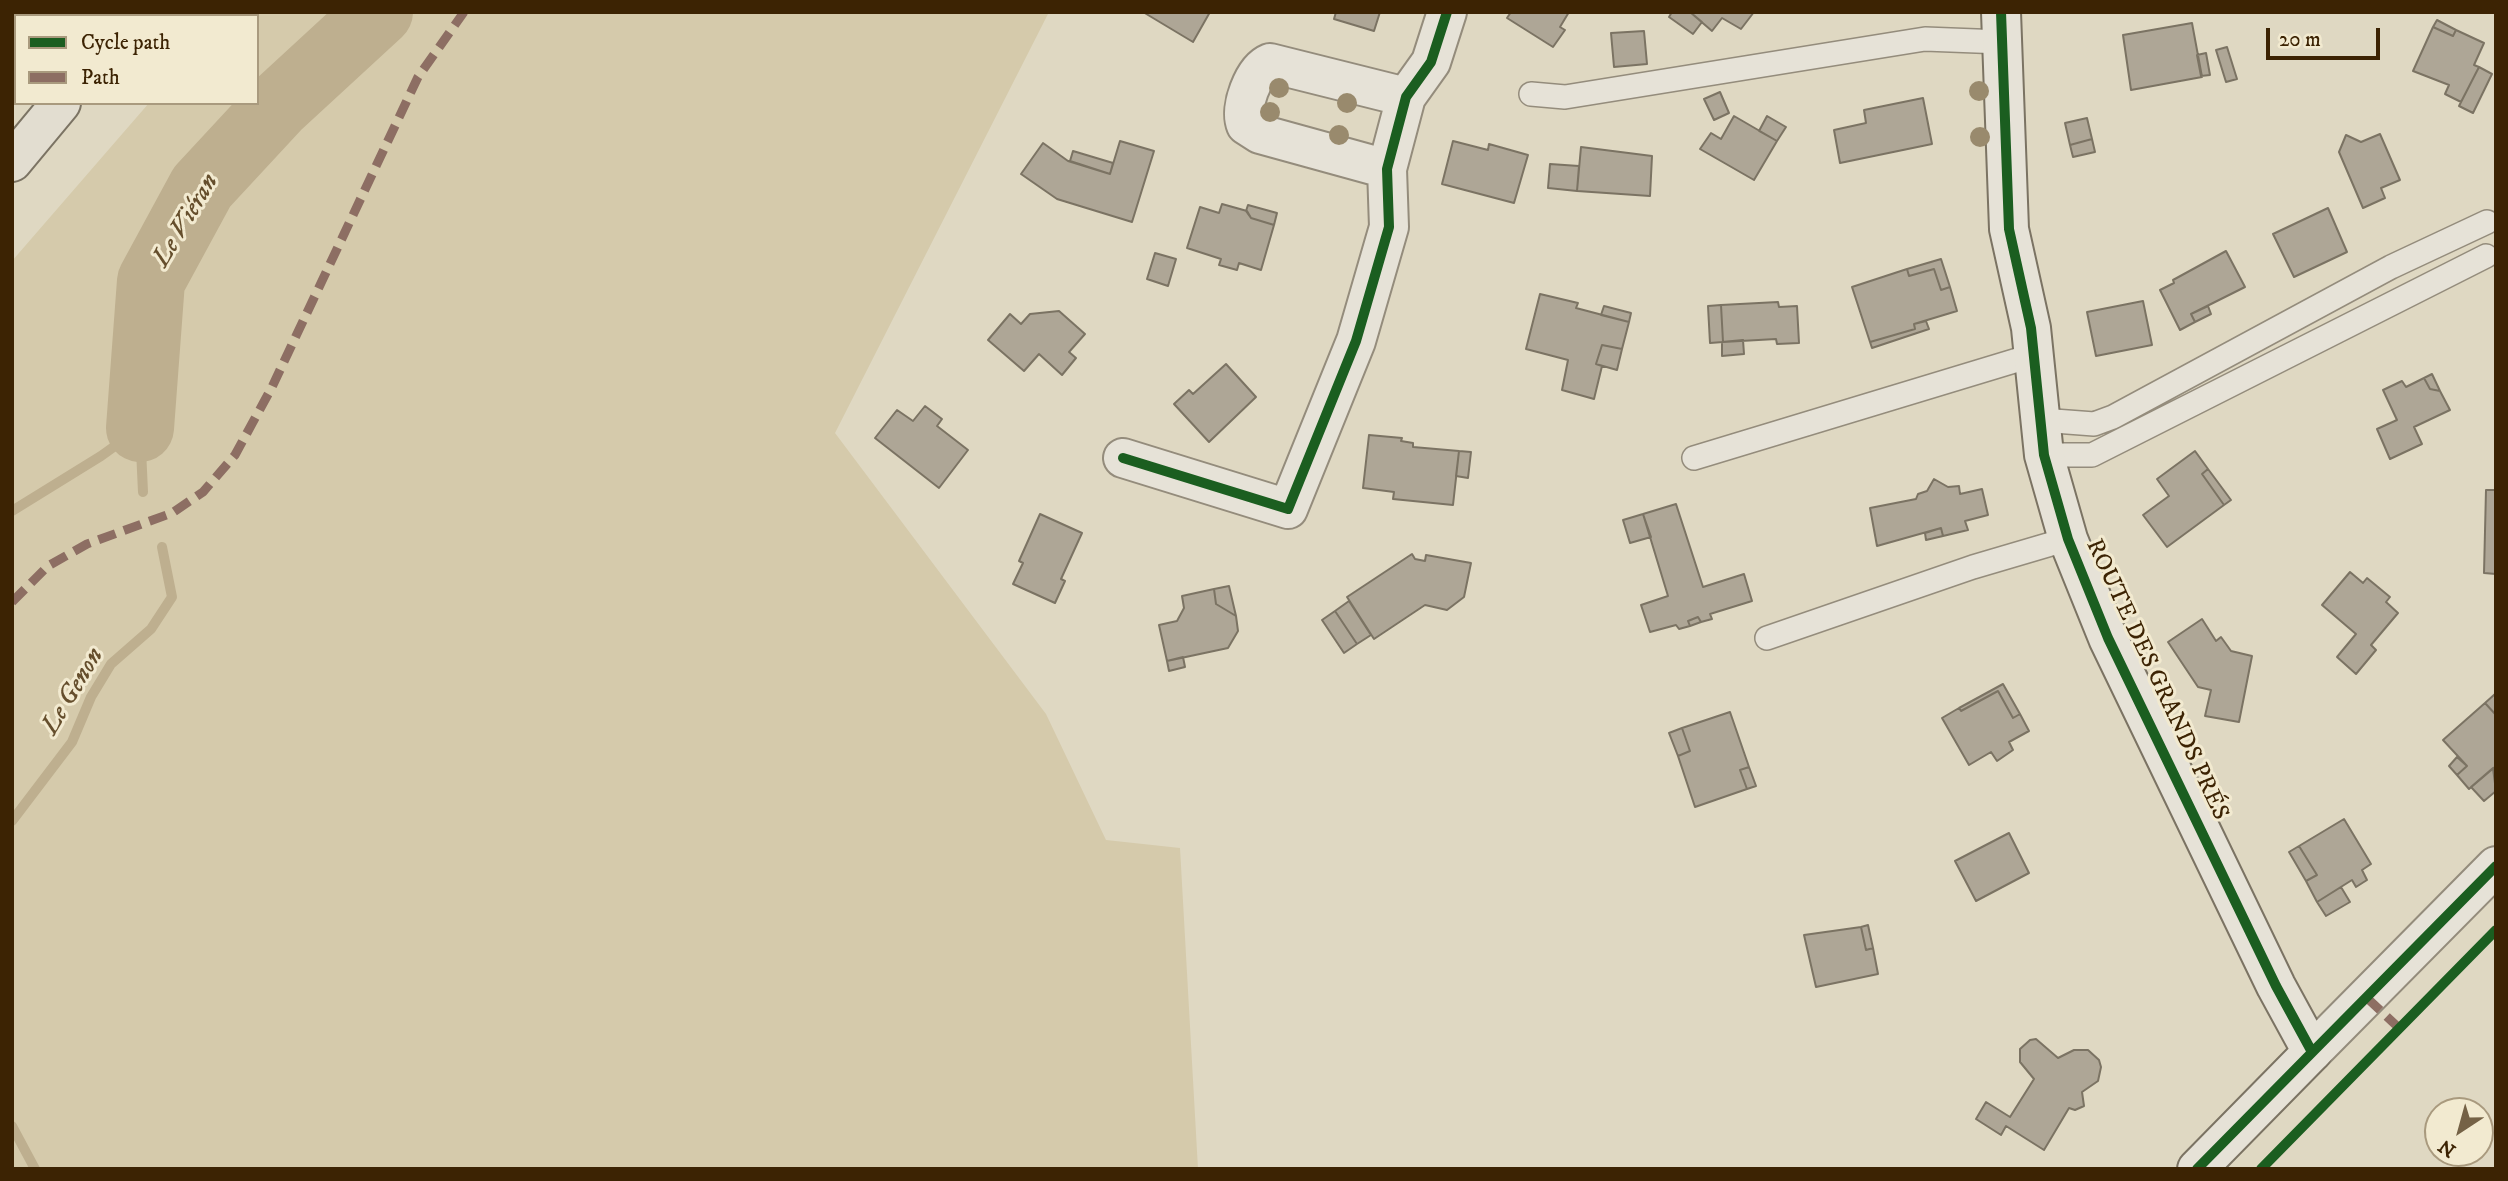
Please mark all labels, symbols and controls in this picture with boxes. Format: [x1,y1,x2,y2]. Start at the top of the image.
legend [14,14,259,105]
scale bar [2270,14,2384,58]
text: 20 m [2279,27,2321,53]
text: Cycle path [81,30,170,56]
text: Path [81,65,120,91]
water label: Le Viéran [147,169,227,273]
street label: ROUTE DES GRANDS PRÉS [2078,535,2234,825]
water label: Le Genon [36,643,112,741]
north arrow [2424,1097,2494,1167]
text: N [2434,1134,2461,1162]

